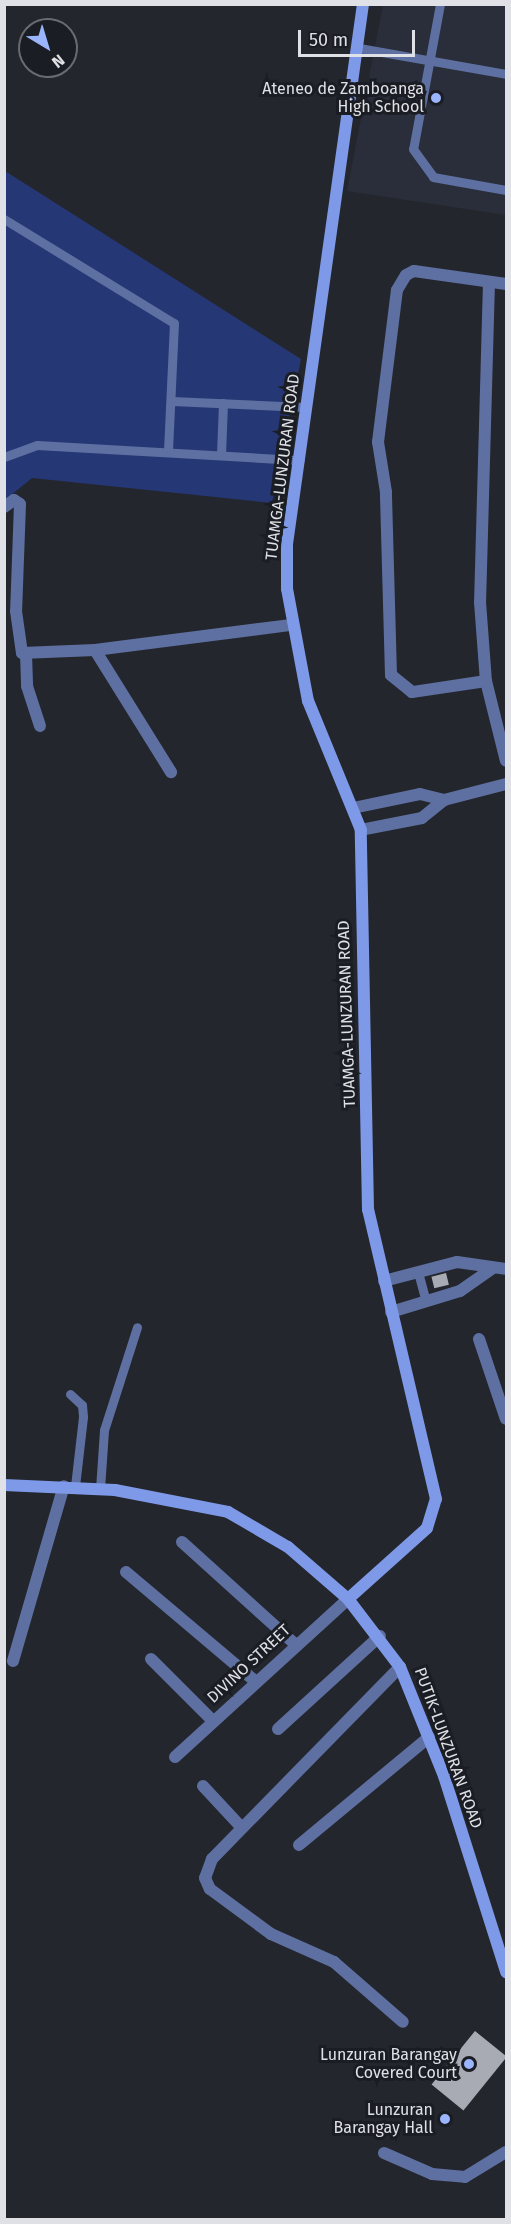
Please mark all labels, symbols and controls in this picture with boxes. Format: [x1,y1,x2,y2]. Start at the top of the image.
north arrow [18,18,78,78]
scale bar [301,18,418,56]
text: 50 m [309,29,348,51]
text: N [48,50,68,72]
place label: Ateneo de Zamboanga High School [262,79,424,117]
marker: Ateneo de Zamboanga High School [429,91,443,105]
street label: TUAMGA-LUNZURAN ROAD [262,373,304,561]
street label: TUAMGA-LUNZURAN ROAD [334,920,360,1108]
street label: DIVINO STREET [203,1621,295,1707]
street label: PUTIK-LUNZURAN ROAD [410,1665,486,1831]
place label: Lunzuran Barangay Covered Court [320,2045,457,2083]
marker: Lunzuran Barangay Covered Court [462,2057,476,2071]
place label: Lunzuran Barangay Hall [333,2100,433,2138]
marker: Lunzuran Barangay Hall [438,2112,452,2126]

